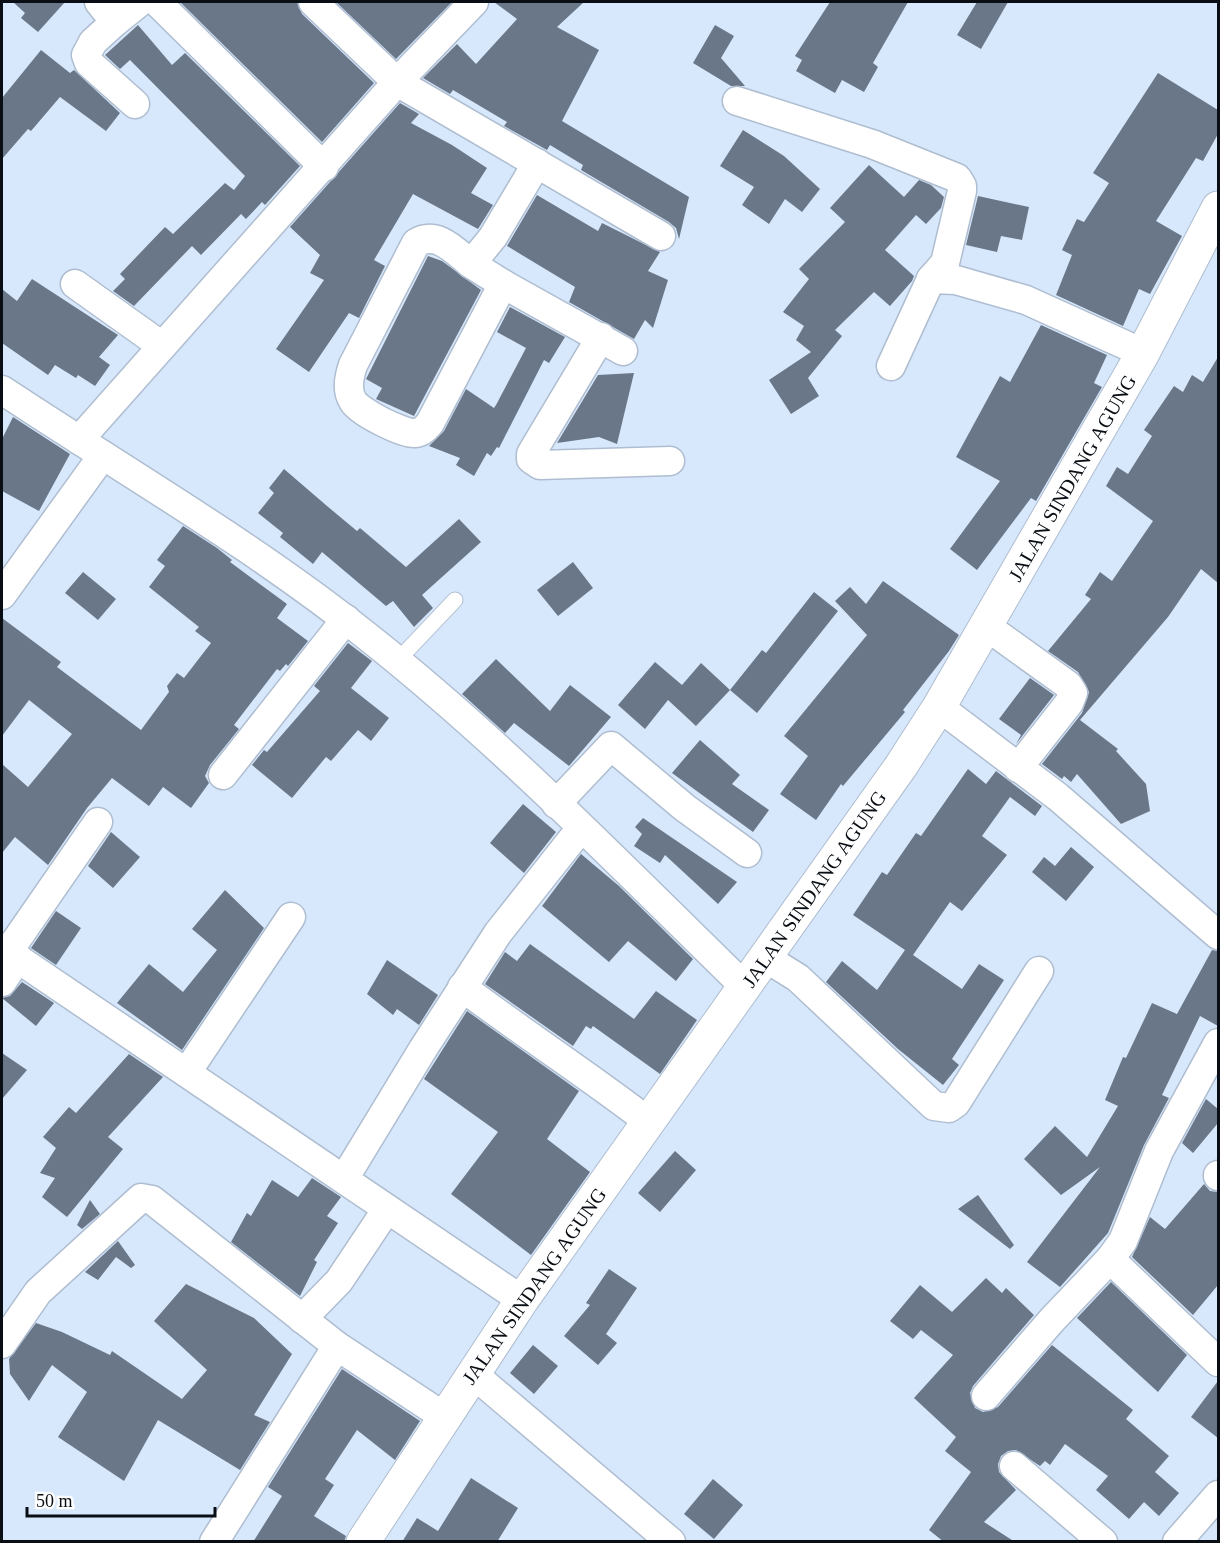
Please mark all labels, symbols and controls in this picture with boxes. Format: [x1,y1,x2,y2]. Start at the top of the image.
street label: JALAN SINDANG AGUNG [1004,371,1140,585]
street label: JALAN SINDANG AGUNG [738,787,890,991]
street label: JALAN SINDANG AGUNG [458,1184,610,1388]
scale bar [27,1480,214,1518]
text: 50 m [36,1491,73,1511]

